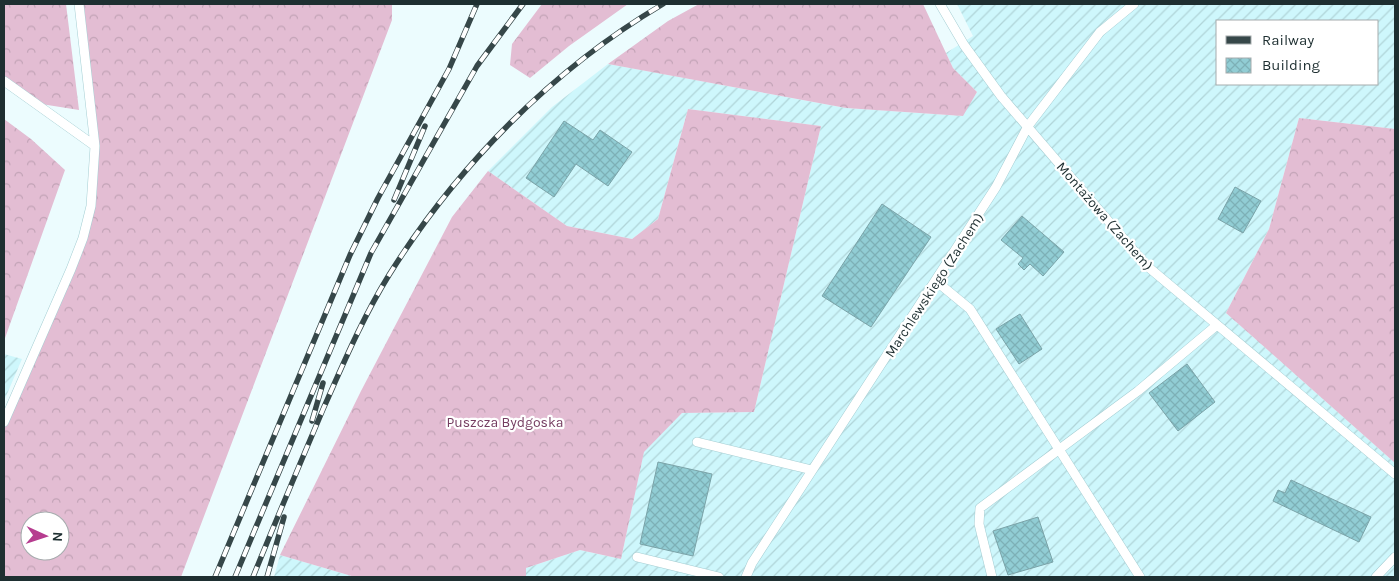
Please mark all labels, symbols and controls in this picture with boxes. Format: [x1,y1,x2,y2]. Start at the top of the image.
legend [1216,20,1379,85]
text: Railway [1262,31,1314,49]
text: Building [1262,56,1320,74]
street label: Montażowa (Zachem) [1053,159,1156,274]
street label: Marchlewskiego (Zachem) [881,210,988,361]
park label: Puszcza Bydgoska [446,414,564,431]
north arrow [20,511,70,561]
text: N [49,531,66,542]

